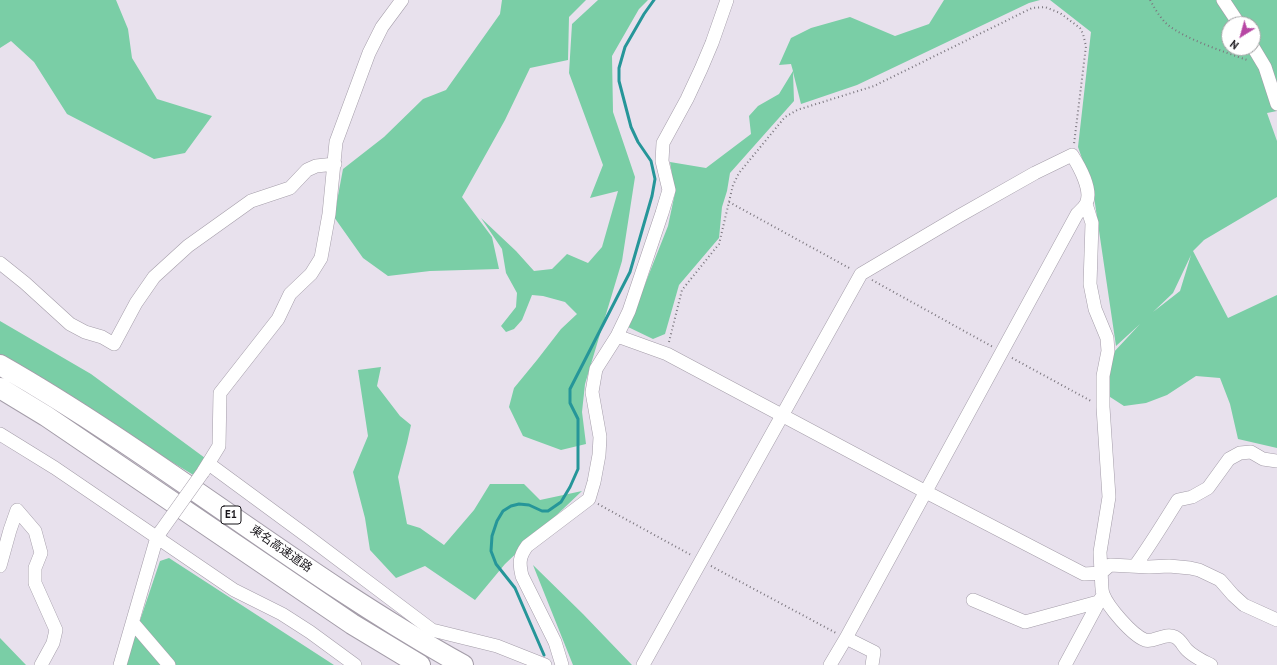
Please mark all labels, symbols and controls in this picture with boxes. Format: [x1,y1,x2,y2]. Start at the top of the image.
north arrow [1221,16,1261,56]
text: N [1227,37,1241,53]
road number: E1 [221,506,241,524]
street label: 東名高速道路 [247,522,315,576]

